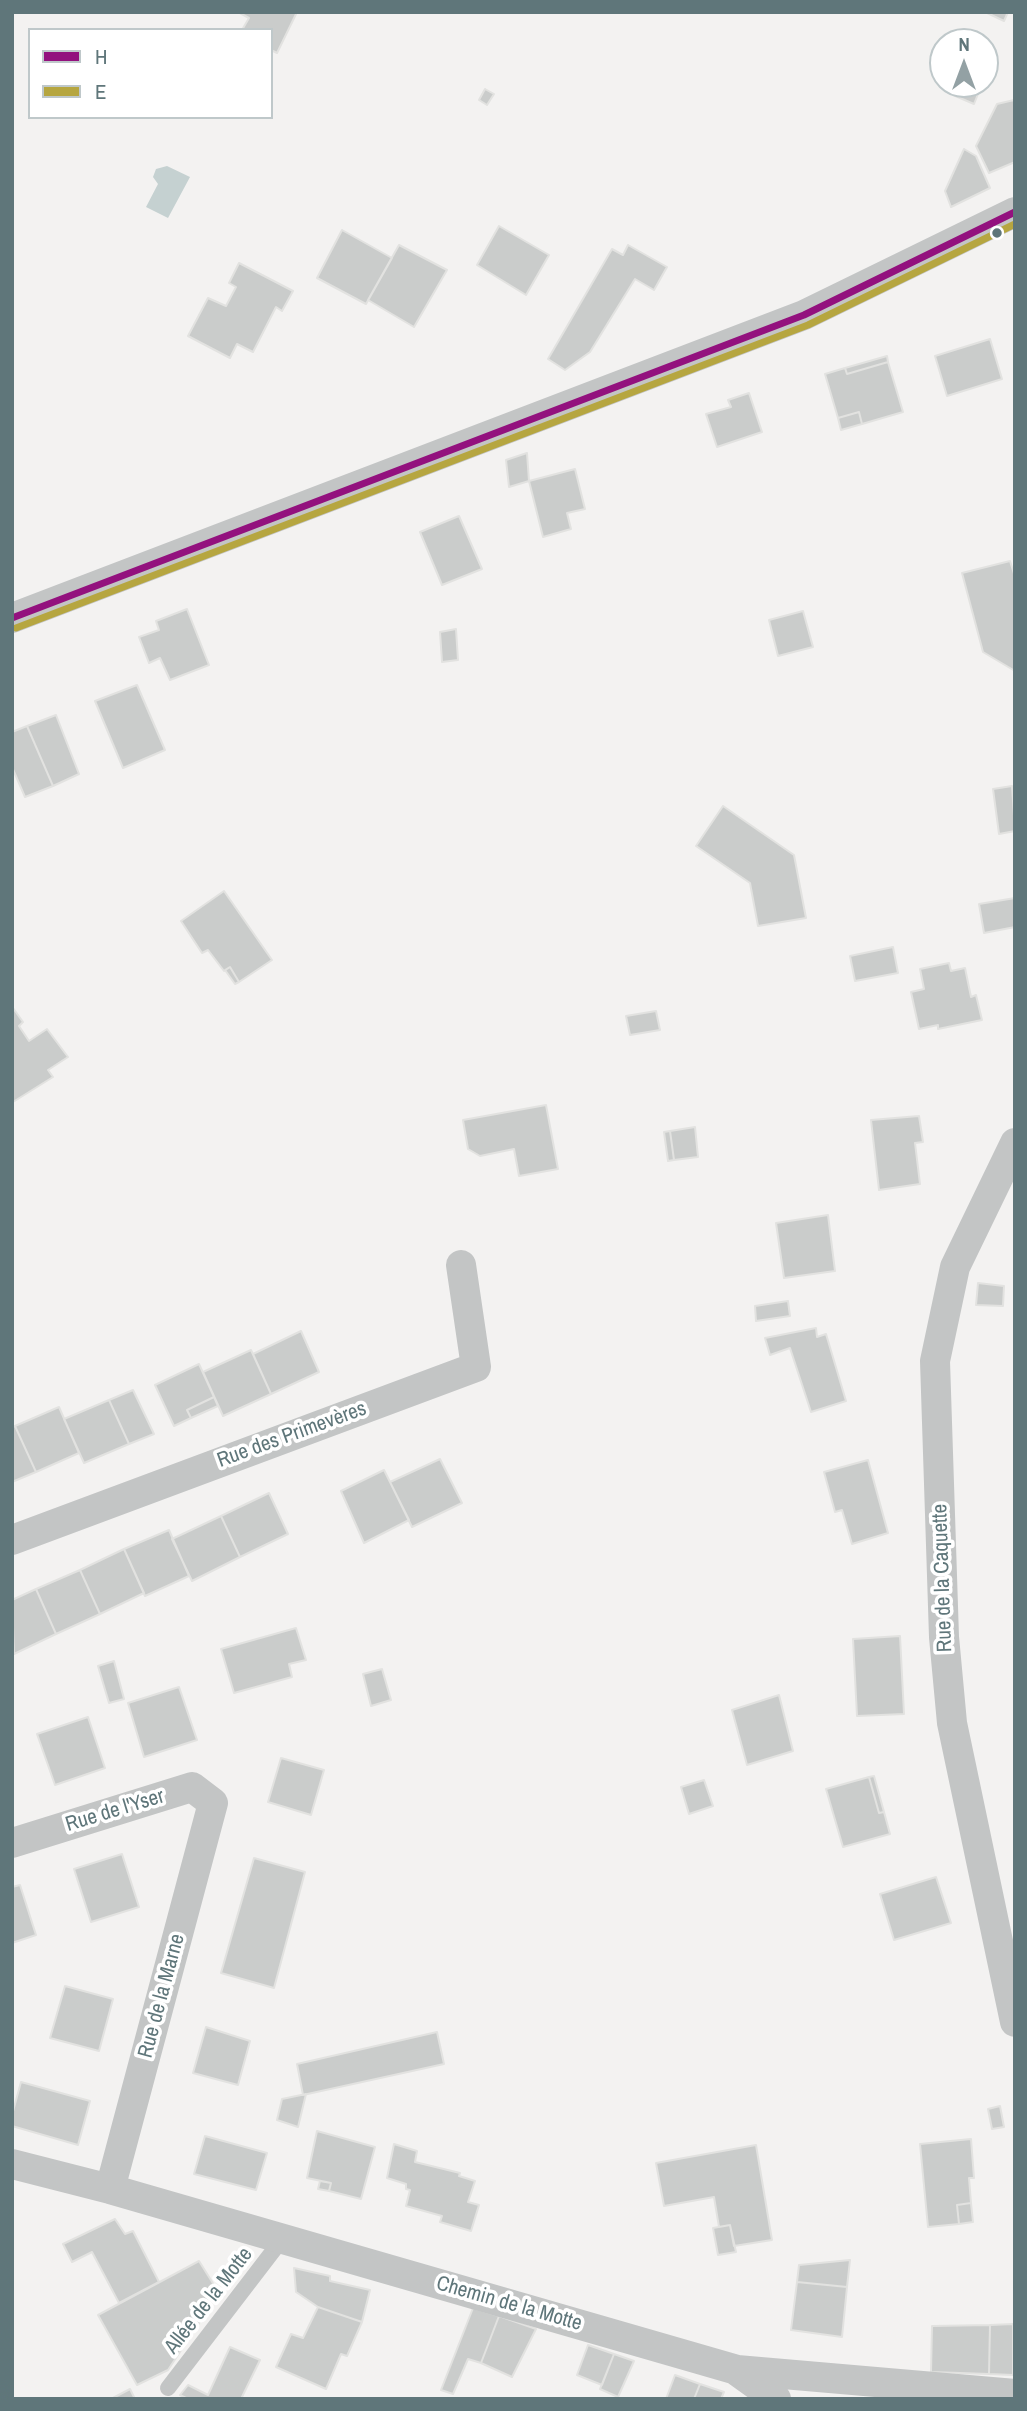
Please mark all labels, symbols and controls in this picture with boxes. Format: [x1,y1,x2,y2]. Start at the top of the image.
legend [28,28,273,119]
north arrow [929,28,999,98]
text: N [958,31,970,57]
text: H [95,42,107,71]
text: E [95,77,107,106]
unlabelled marker [990,226,1004,240]
street label: Rue des Primevères [214,1396,370,1474]
street label: Rue de la Caquette [928,1503,958,1653]
street label: Rue de l'Yser [63,1784,167,1838]
street label: Rue de la Marne [133,1931,191,2061]
street label: Allée de la Motte [160,2243,258,2359]
street label: Chemin de la Motte [433,2271,585,2337]

